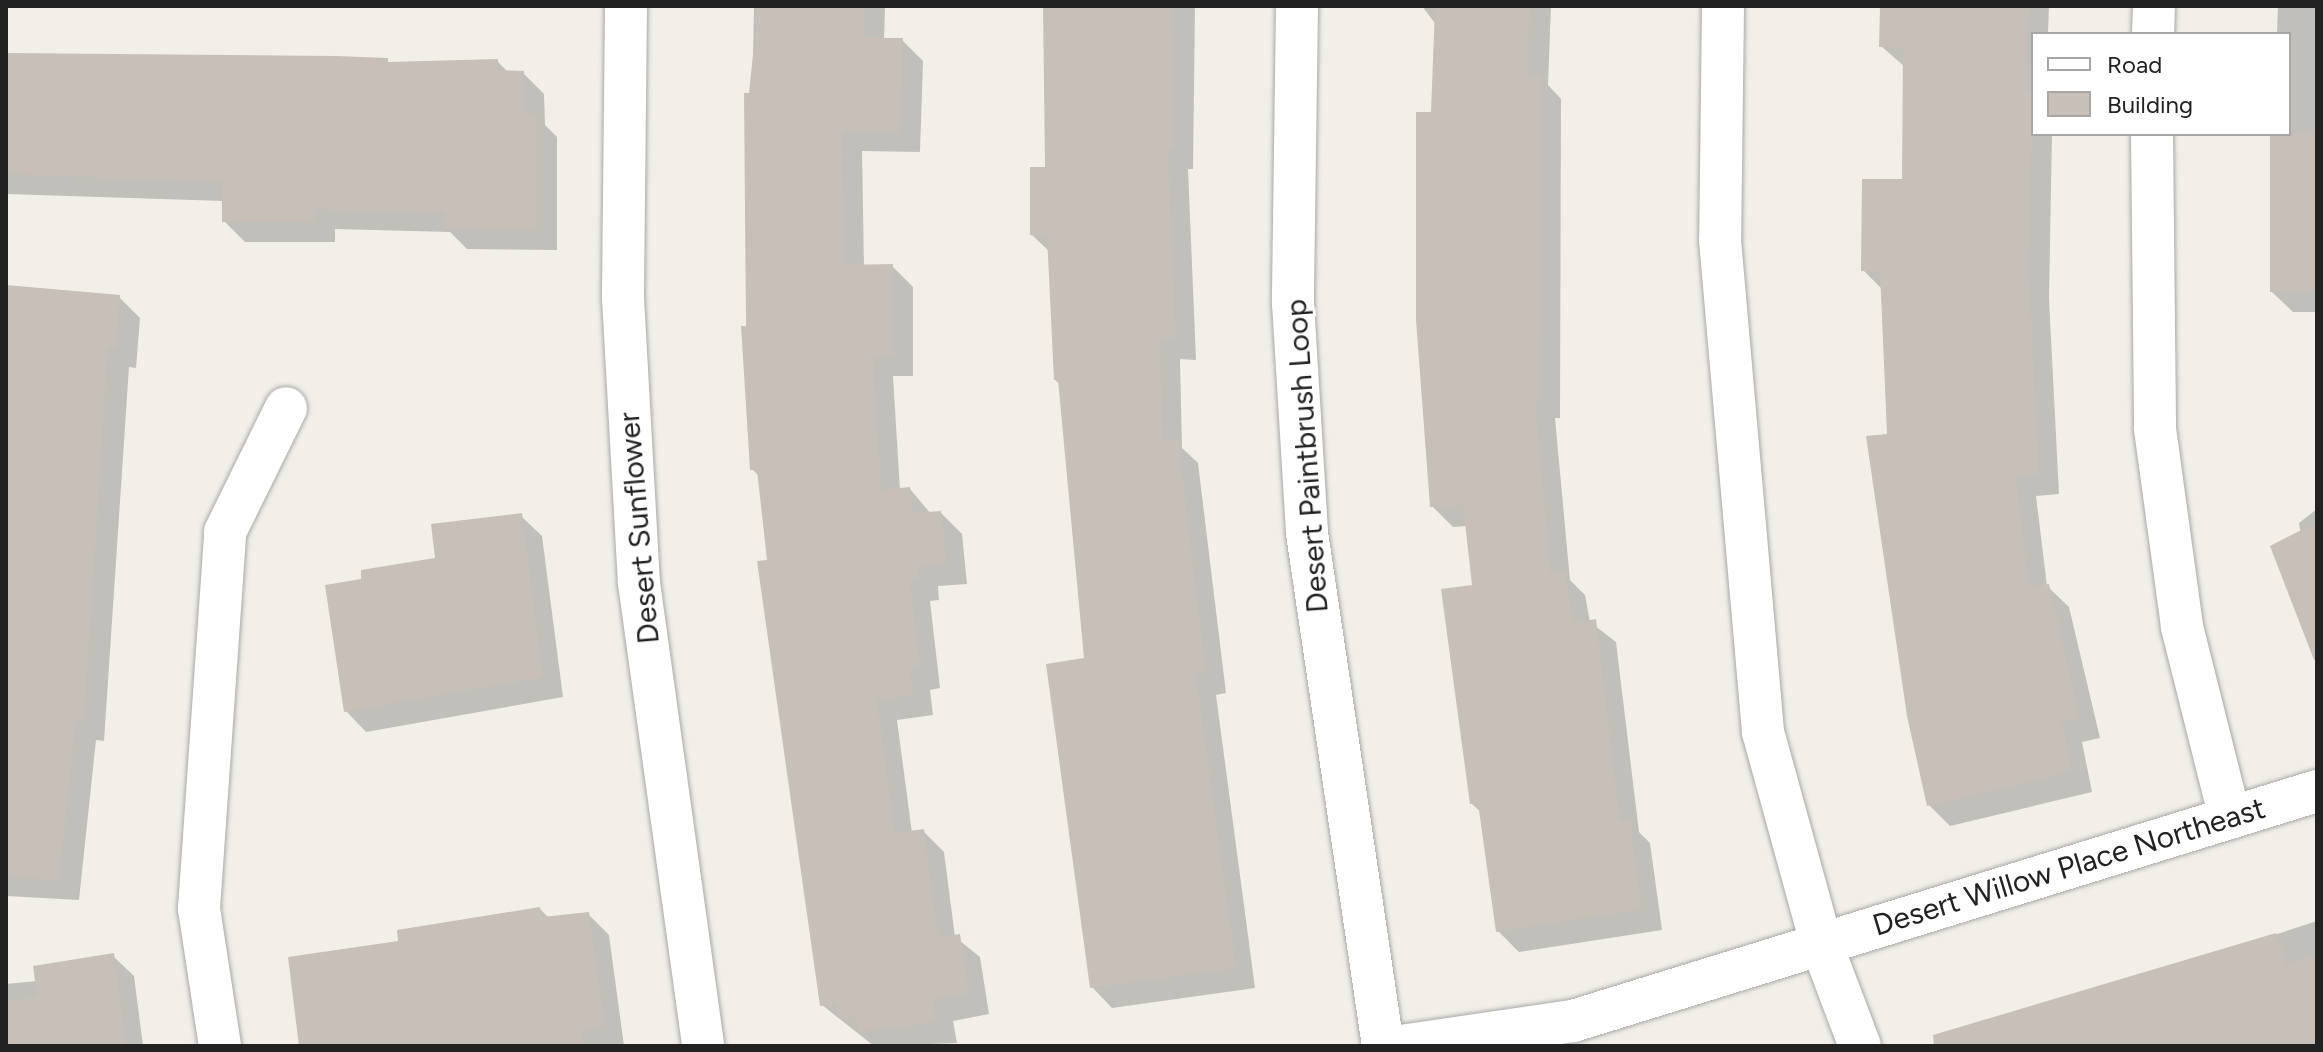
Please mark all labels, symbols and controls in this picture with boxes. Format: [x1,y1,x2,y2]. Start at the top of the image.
legend [2031,32,2291,136]
text: Road [2107,50,2162,79]
text: Building [2107,90,2193,119]
street label: Desert Paintbrush Loop [1278,298,1336,614]
street label: Desert Sunflower [611,411,667,645]
street label: Desert Willow Place Northeast [1869,790,2269,944]

